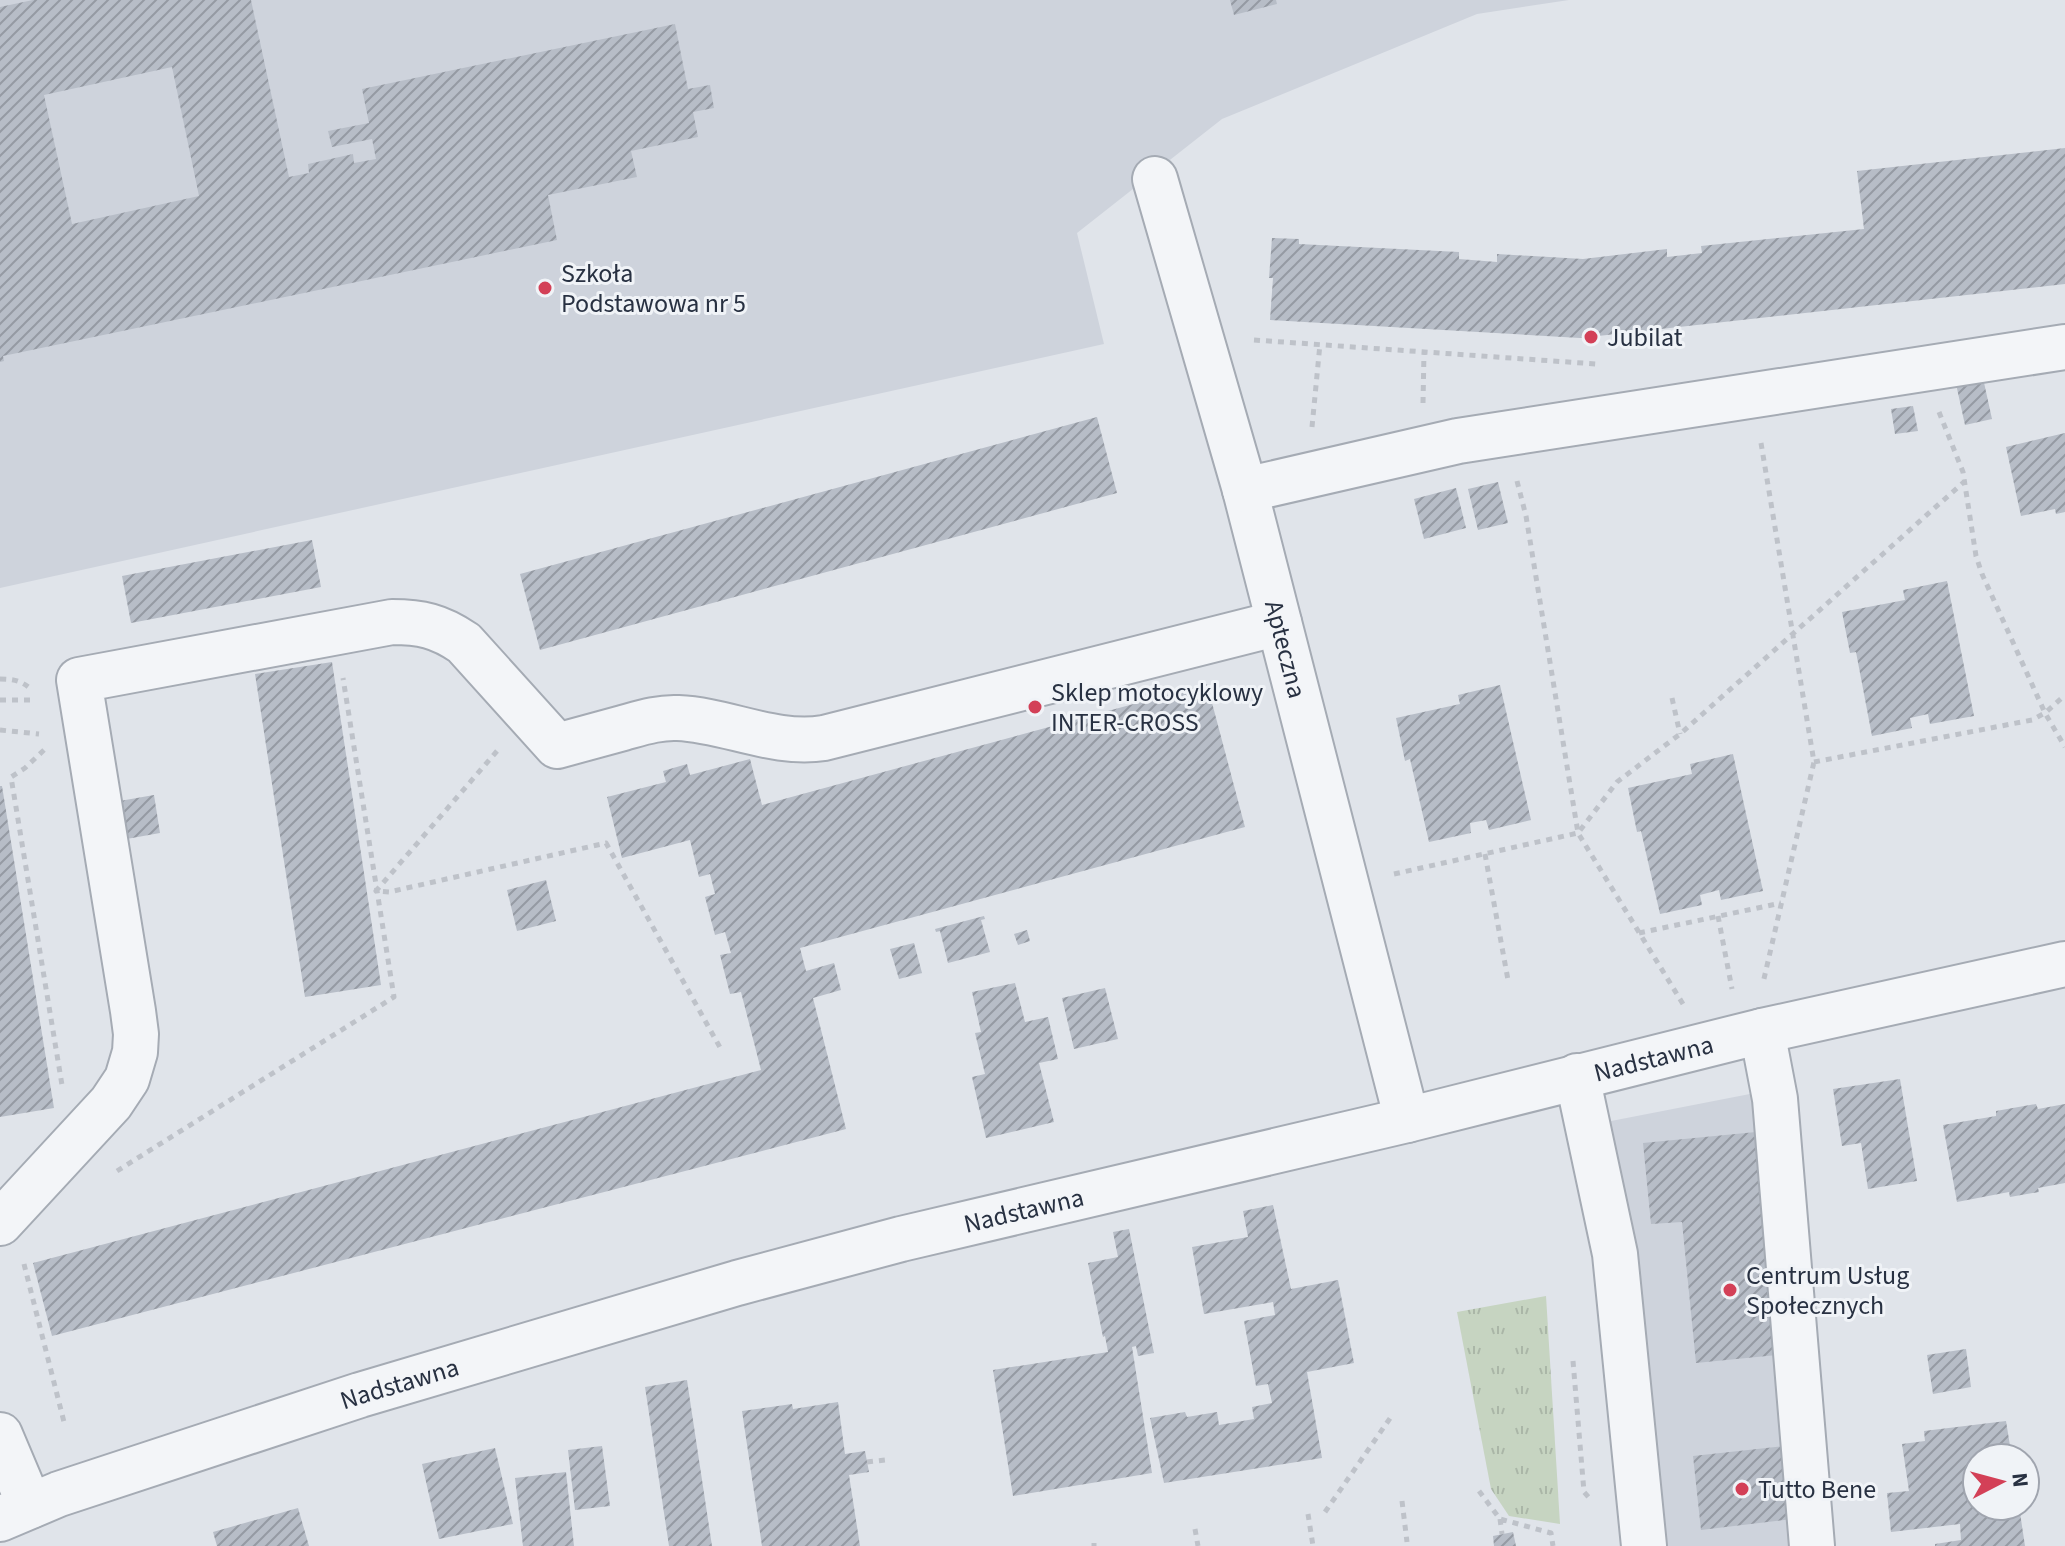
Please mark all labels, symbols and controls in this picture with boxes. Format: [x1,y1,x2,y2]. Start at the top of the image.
place label: Szkoła Podstawowa nr 5 [561,255,746,322]
marker: Szkoła Podstawowa nr 5 [536,279,554,297]
place label: Jubilat [1607,319,1683,356]
marker: Jubilat [1582,328,1600,346]
street label: Apteczna [1256,596,1316,702]
place label: Sklep motocyklowy INTER-CROSS [1051,674,1263,741]
marker: Sklep motocyklowy INTER-CROSS [1026,698,1044,716]
street label: Nadstawna [1590,1025,1717,1091]
street label: Nadstawna [960,1178,1087,1242]
place label: Centrum Usług Społecznych [1746,1257,1909,1324]
marker: Centrum Usług Społecznych [1721,1281,1739,1299]
street label: Nadstawna [335,1348,463,1419]
north arrow [1961,1442,2041,1522]
place label: Tutto Bene [1758,1471,1876,1508]
text: N [2003,1471,2037,1489]
marker: Tutto Bene [1733,1480,1751,1498]

